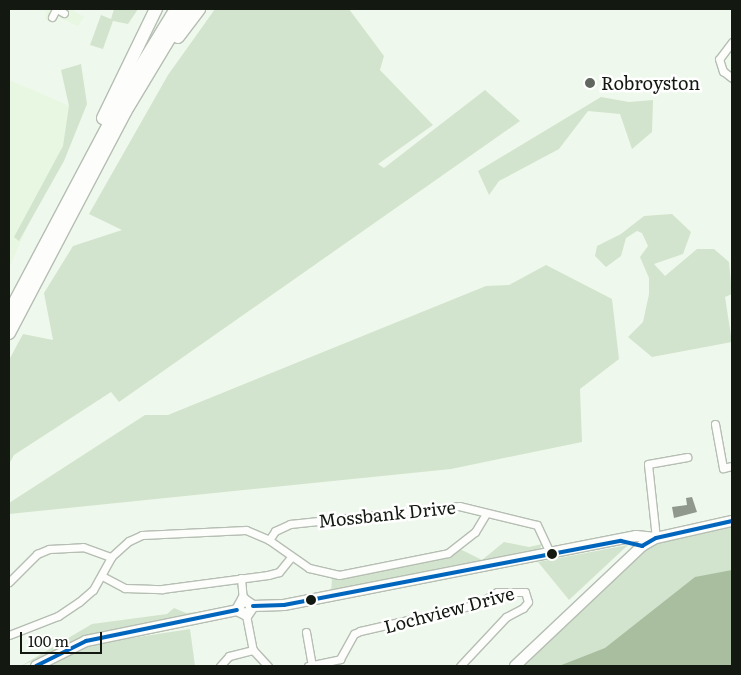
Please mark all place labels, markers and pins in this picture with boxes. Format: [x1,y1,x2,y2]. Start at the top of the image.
place label: Robroyston [601,72,700,94]
marker: Robroyston [583,76,597,90]
unlabelled marker [547,549,557,559]
unlabelled marker [306,595,316,605]

